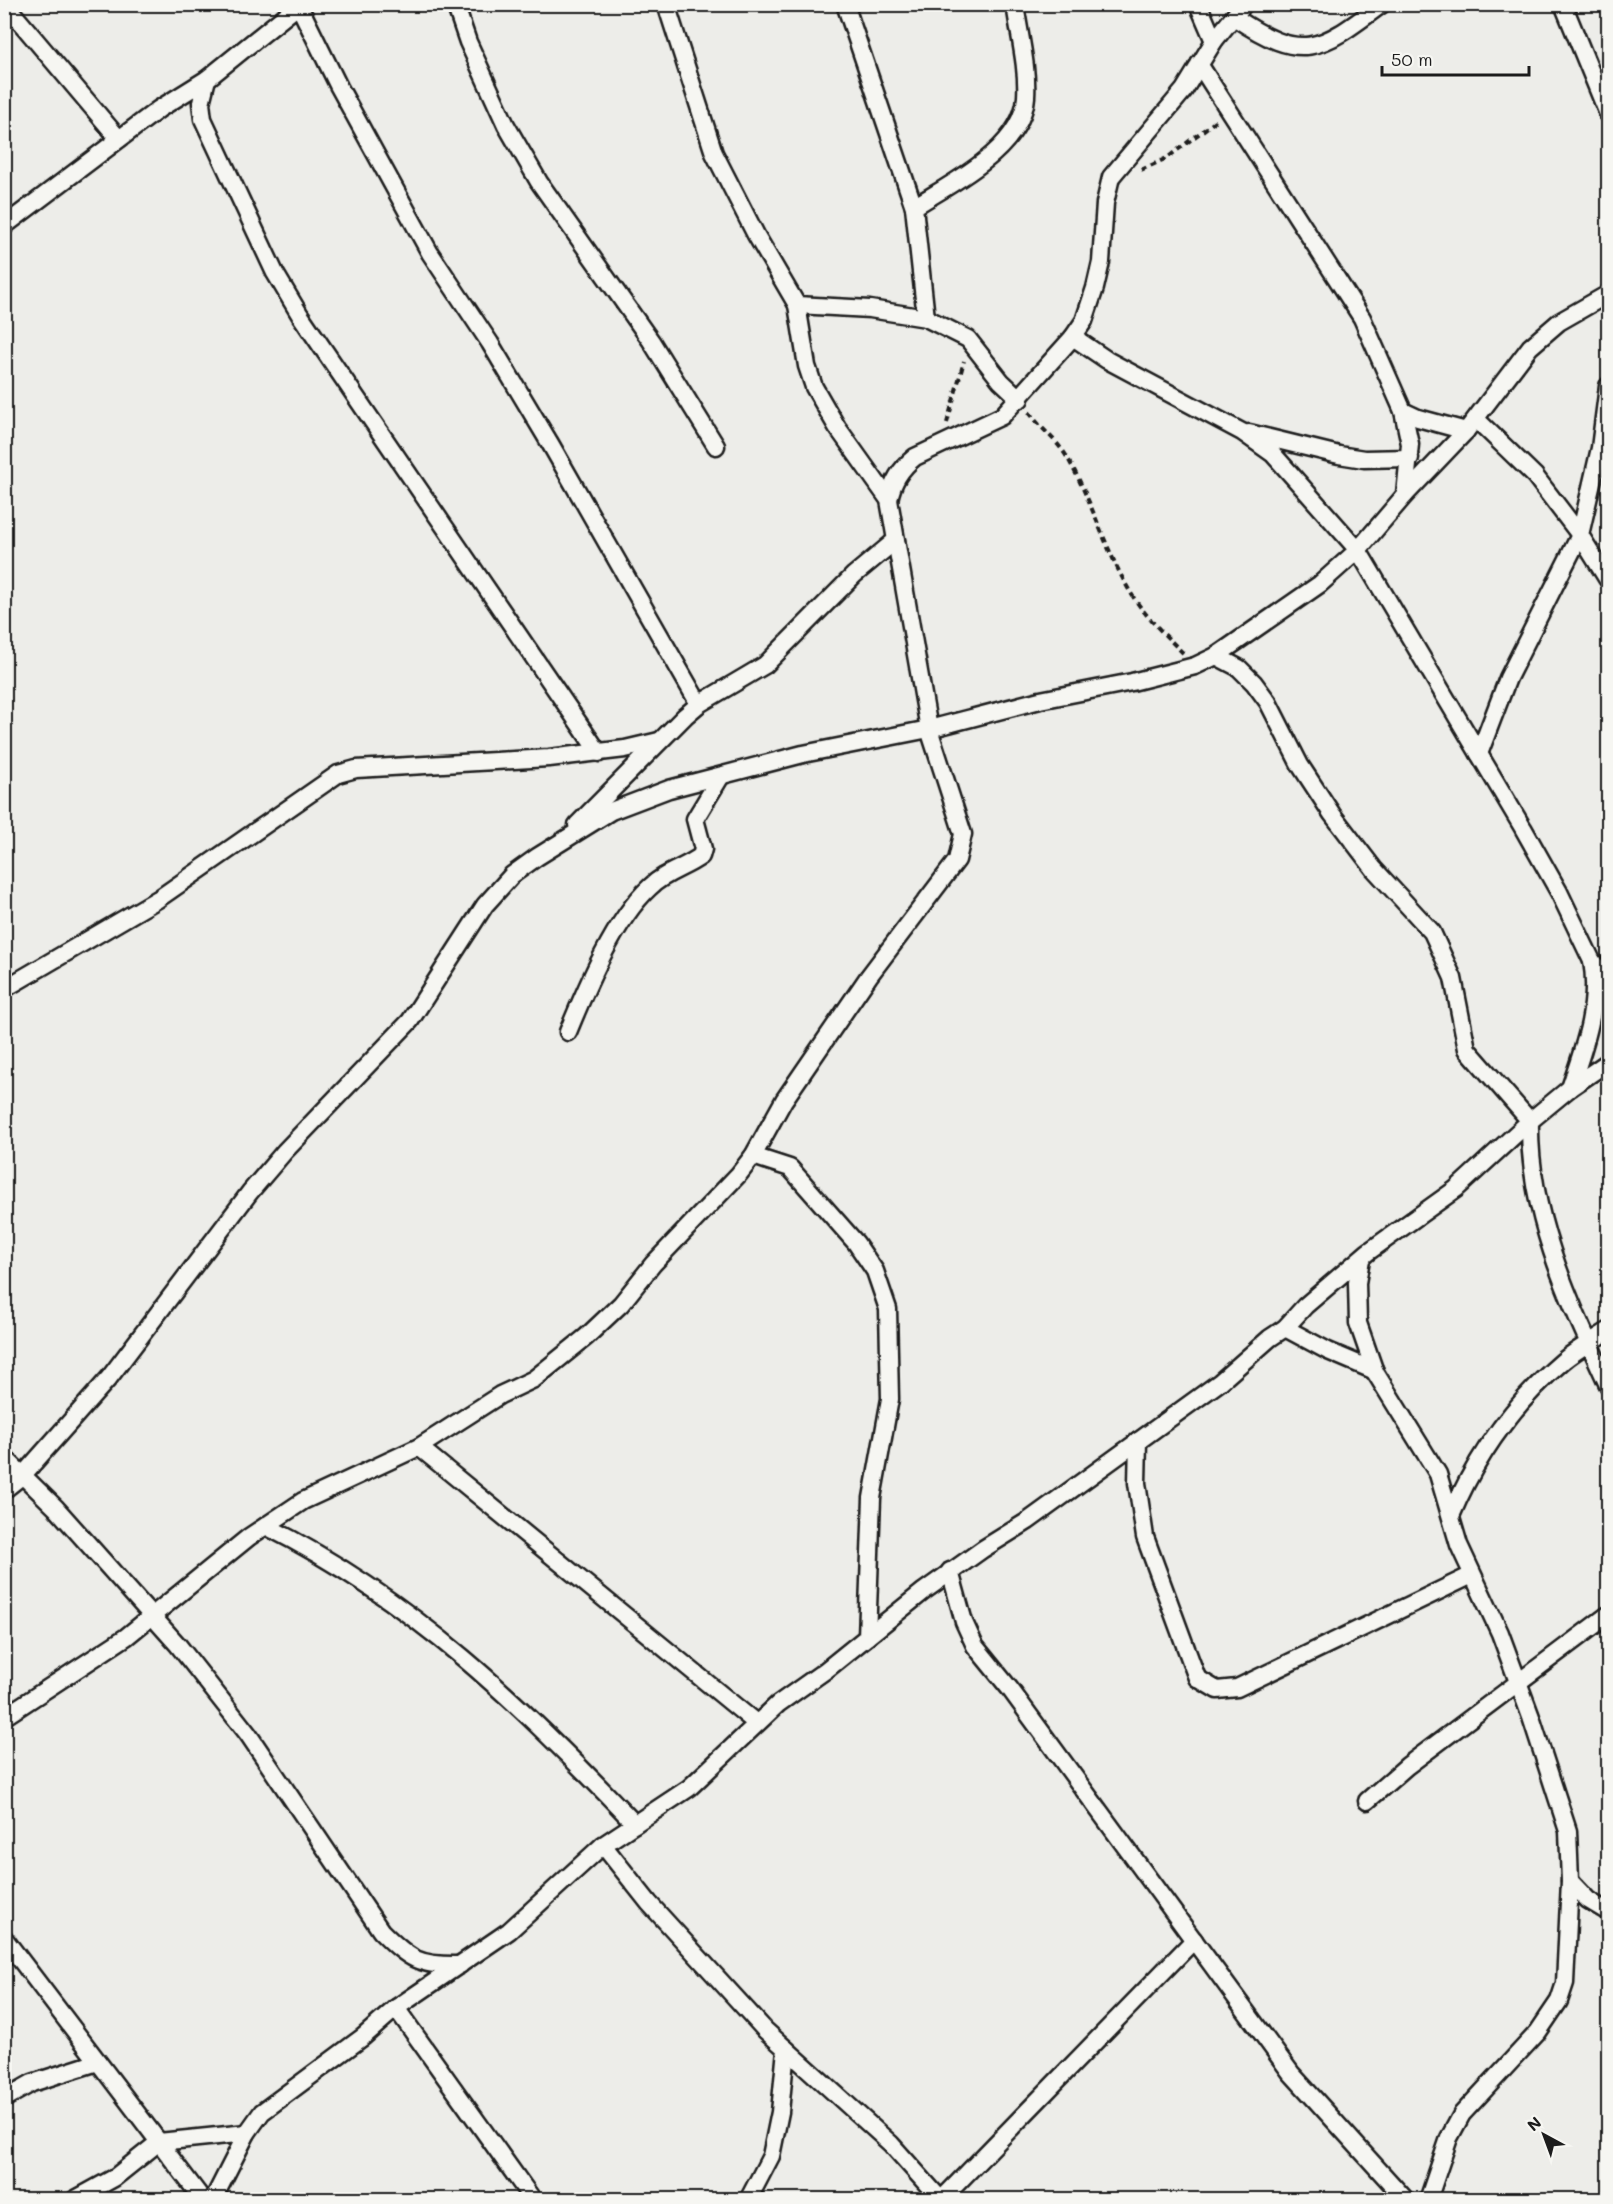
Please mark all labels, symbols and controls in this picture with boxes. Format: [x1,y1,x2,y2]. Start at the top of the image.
scale bar [1382,39,1529,77]
text: 50 m [1391,47,1433,71]
north arrow [1514,2105,1574,2165]
text: N [1522,2111,1545,2135]

